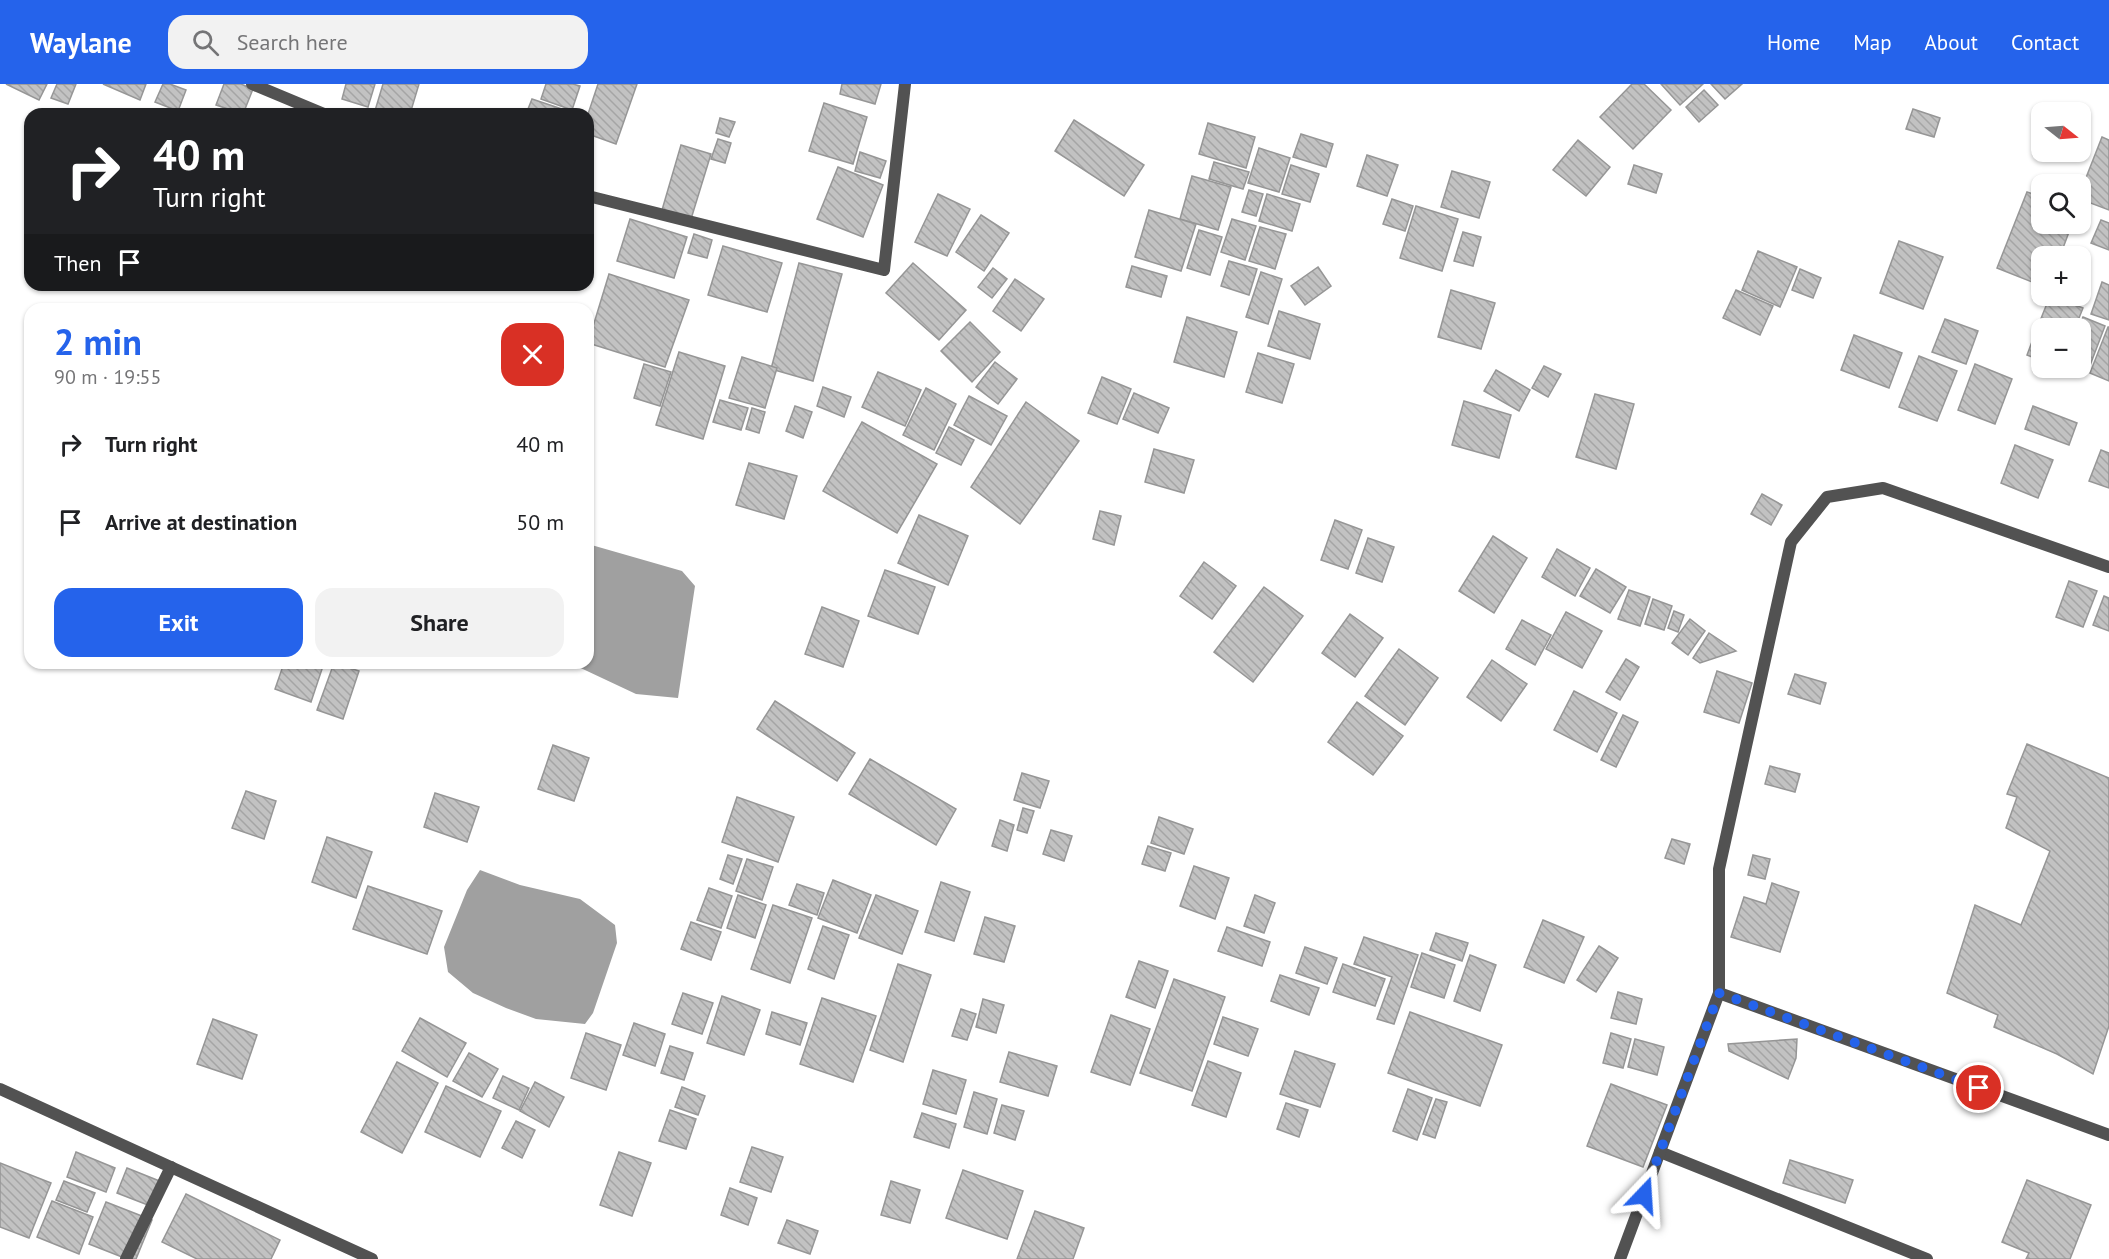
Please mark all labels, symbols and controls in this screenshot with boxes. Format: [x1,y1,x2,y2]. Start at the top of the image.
search box [168,15,588,69]
text: Waylane [30,24,132,61]
icon: search [189,26,222,59]
text: Search here [237,28,348,56]
text: Home [1767,29,1820,56]
text: Map [1853,29,1892,56]
text: About [1925,29,1978,56]
text: Contact [2011,29,2079,56]
north arrow [2031,102,2091,162]
map controls [2031,102,2091,378]
text: 40 m [153,127,245,182]
icon: right [54,132,132,210]
button: search [2031,174,2091,234]
text: Turn right [153,180,266,214]
icon: arrive [113,246,146,279]
button: + [2031,246,2091,306]
text: Then [54,249,101,277]
text: 2 min [54,318,142,365]
button: − [2031,318,2091,378]
button: close [501,323,564,386]
text: 90 m · 19:55 [54,364,161,390]
icon: right [54,428,87,461]
text: Turn right [105,430,197,458]
text: 40 m [516,430,564,458]
icon: arrive [54,506,87,539]
text: Arrive at destination [105,508,297,536]
text: 50 m [516,508,564,536]
button: Exit [54,588,303,657]
button: Share [315,588,564,657]
pin [1953,1062,2004,1113]
icon: arrive [1962,1071,1995,1104]
position arrow [1612,1163,1676,1227]

